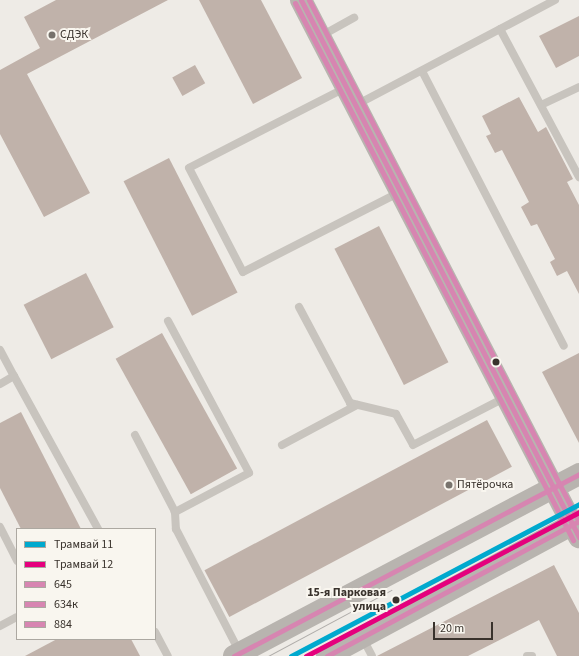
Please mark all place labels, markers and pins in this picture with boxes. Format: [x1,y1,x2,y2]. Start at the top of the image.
place label: СДЭК [60,28,88,42]
marker: СДЭК [47,30,57,40]
unlabelled marker [491,357,501,367]
place label: Пятёрочка [457,478,513,492]
marker: Пятёрочка [444,480,454,490]
place label: 15-я Парковая улица [307,586,386,614]
marker: 15-я Парковая улица [389,593,403,607]

